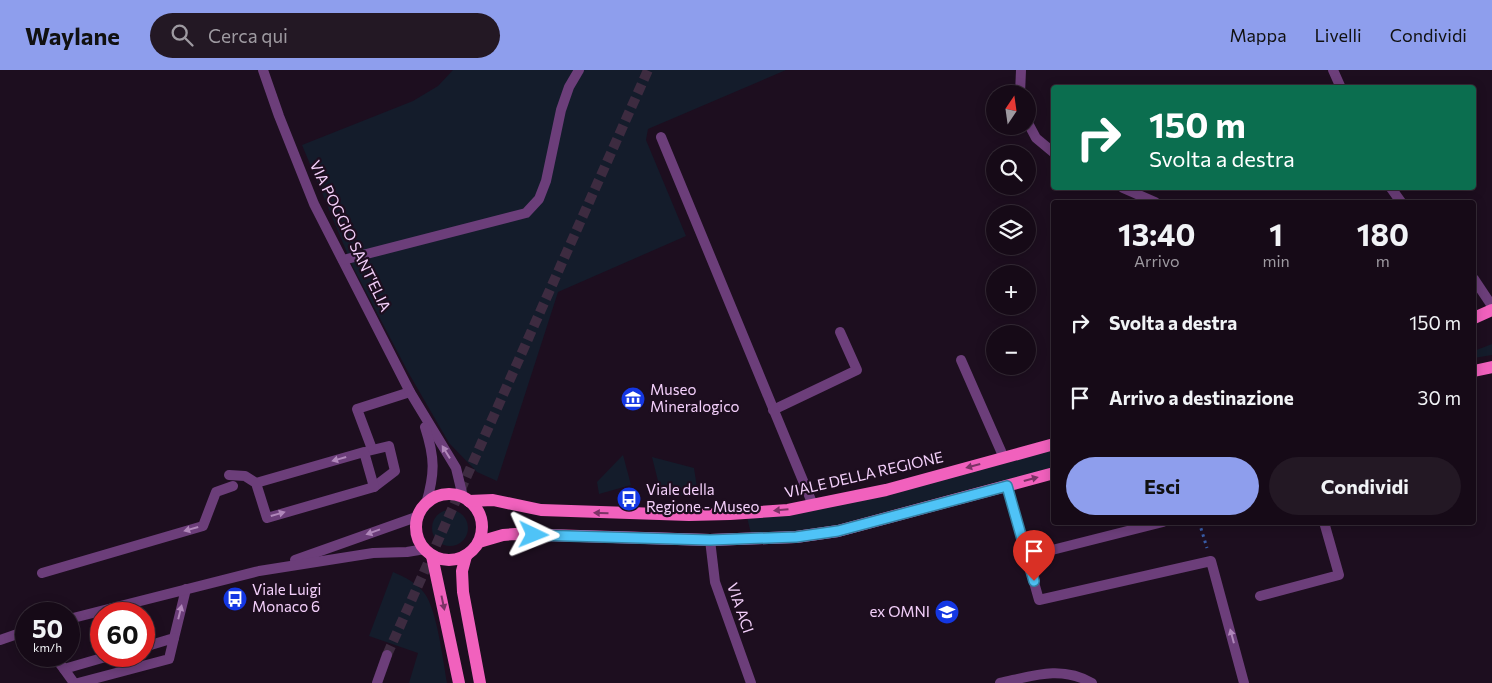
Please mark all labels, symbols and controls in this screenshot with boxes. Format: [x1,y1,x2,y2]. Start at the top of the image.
search box [150,13,500,58]
text: Waylane [25,21,120,50]
icon: search [168,21,196,49]
text: Cerca qui [208,24,288,47]
text: Mappa [1229,24,1287,46]
text: Livelli [1315,24,1362,46]
text: Condividi [1390,24,1467,46]
north arrow [986,85,1036,135]
map controls [986,85,1036,375]
text: 150 m [1149,102,1246,145]
icon: right [1066,105,1131,170]
button: search [986,145,1036,195]
text: Svolta a destra [1149,145,1295,172]
street label: VIA POGGIO SANT'ELIA [306,157,395,314]
button: layers [986,205,1036,255]
text: 13:40 [1118,215,1195,252]
text: 1 [1269,215,1283,252]
text: 180 [1357,215,1409,252]
text: Arrivo [1134,251,1179,270]
text: min [1262,251,1290,270]
text: m [1376,251,1390,270]
button: + [986,265,1036,315]
icon: right [1066,309,1094,337]
text: Svolta a destra [1109,311,1237,334]
text: 150 m [1409,311,1461,334]
button: − [986,325,1036,375]
place label: Museo Mineralogico [650,380,740,415]
icon: arrive [1066,384,1094,412]
museum icon: Museo Mineralogico [620,386,646,412]
text: Arrivo a destinazione [1109,386,1294,409]
text: 30 m [1418,386,1461,409]
one-way arrow [441,446,451,459]
street label: VIALE DELLA REGIONE [783,447,945,501]
one-way arrow [331,455,346,463]
button: Esci [1066,457,1259,515]
button: Condividi [1269,457,1461,515]
one-way arrow [965,462,980,470]
one-way arrow [1023,475,1039,483]
place label: Viale della Regione - Museo [646,480,759,515]
bus stop icon: Viale della Regione - Museo [616,486,642,512]
one-way arrow [772,506,788,514]
position arrow [507,508,559,560]
one-way arrow [593,508,609,516]
one-way arrow [271,510,286,518]
one-way arrow [183,526,198,534]
one-way arrow [365,529,380,536]
pin [1013,530,1055,581]
icon: arrive [1020,537,1048,565]
place label: Viale Luigi Monaco 6 [252,580,321,615]
street label: VIA ACI [724,580,758,635]
bus stop icon: Viale Luigi Monaco 6 [222,586,248,612]
one-way arrow [439,596,447,611]
school or university icon: ex OMNI [934,599,960,625]
speed limit sign: 60 [90,602,155,667]
place label: ex OMNI [869,602,930,620]
one-way arrow [176,604,184,619]
text: 50 [32,613,63,643]
one-way arrow [1227,628,1235,643]
text: km/h [33,640,62,654]

